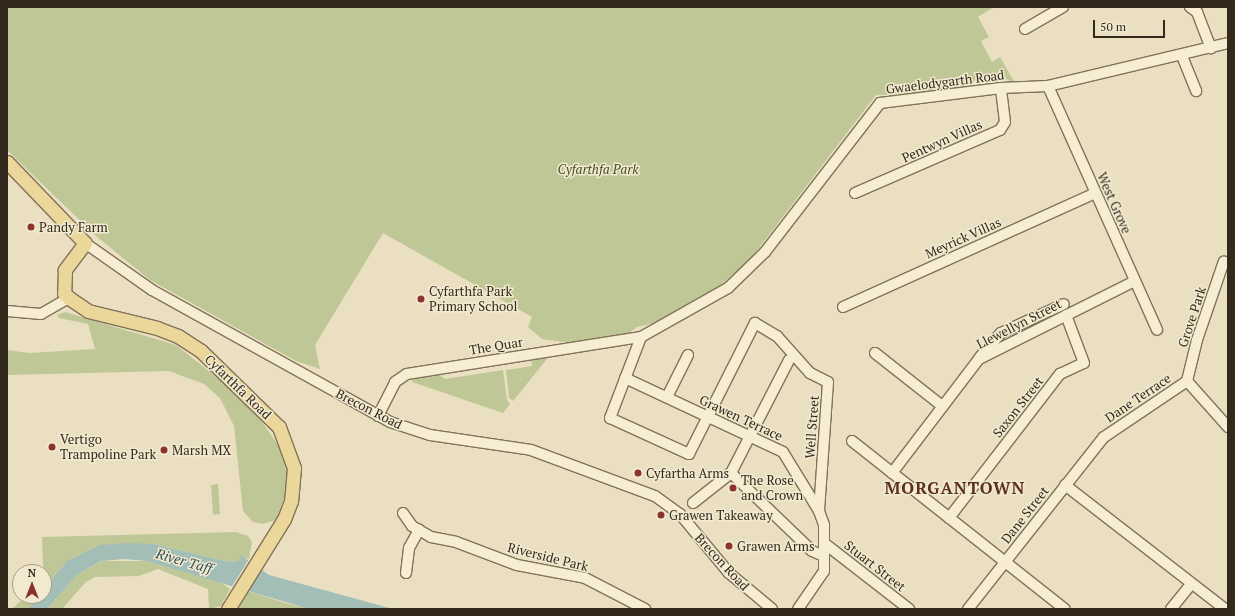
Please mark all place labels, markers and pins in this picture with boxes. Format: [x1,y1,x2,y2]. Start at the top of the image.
place label: Pandy Farm [39,219,108,235]
marker: Pandy Farm [26,222,36,232]
place label: Cyfarthfa Park Primary School [429,284,517,315]
marker: Cyfarthfa Park Primary School [416,294,426,304]
place label: Vertigo Trampoline Park [60,432,156,463]
marker: Vertigo Trampoline Park [47,442,57,452]
place label: Marsh MX [172,442,231,458]
marker: Marsh MX [159,445,169,455]
place label: Cyfartha Arms [646,465,729,481]
marker: Cyfartha Arms [633,468,643,478]
place label: The Rose and Crown [741,473,803,504]
marker: The Rose and Crown [728,483,738,493]
place label: Grawen Takeaway [669,507,773,523]
marker: Grawen Takeaway [656,510,666,520]
place label: Grawen Arms [737,538,815,554]
marker: Grawen Arms [724,541,734,551]

